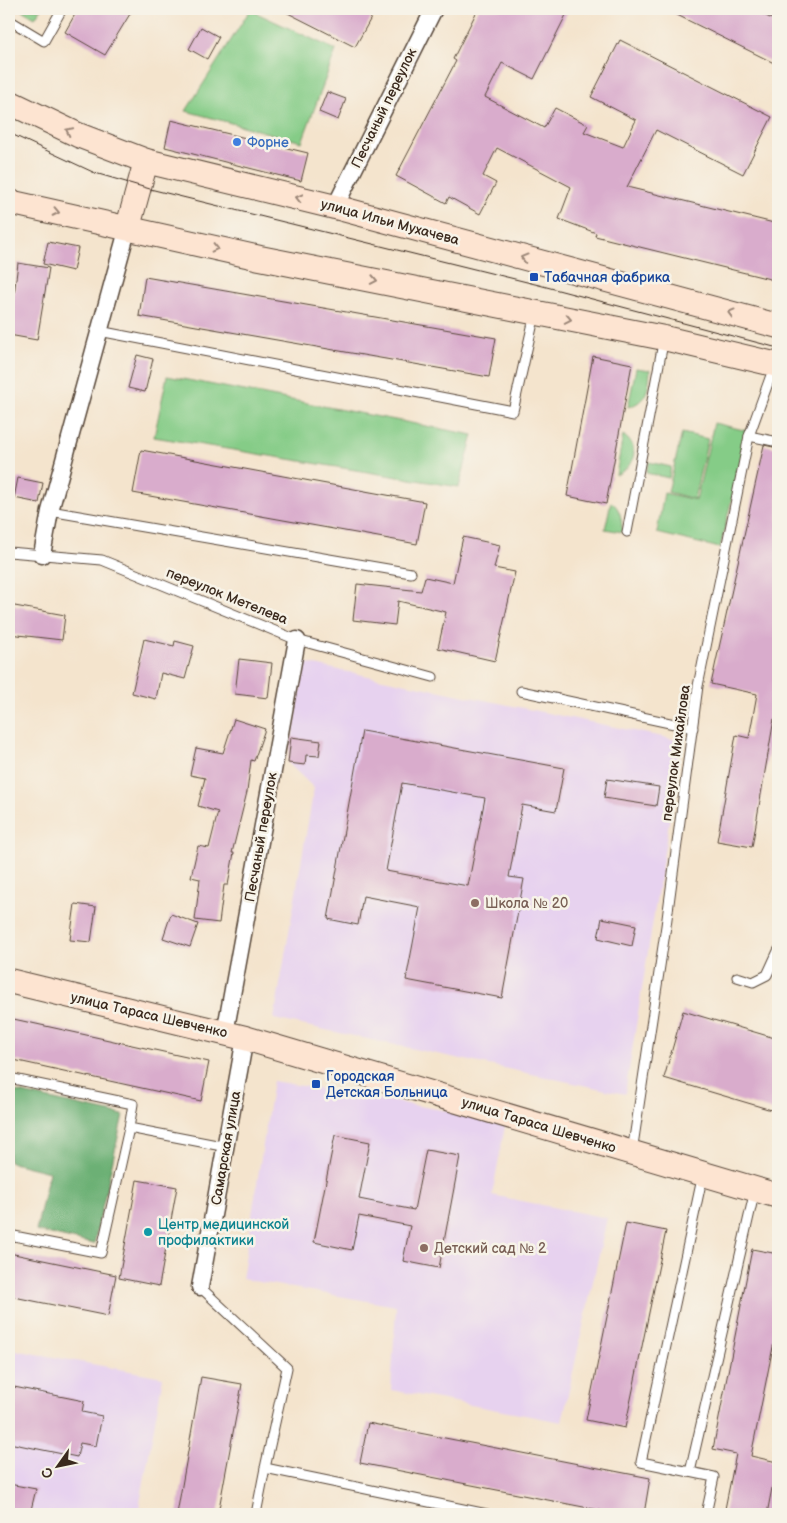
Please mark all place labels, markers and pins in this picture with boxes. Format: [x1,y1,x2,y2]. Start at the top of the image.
place label: Форне [247,134,289,151]
marker: Форне [231,136,243,148]
place label: Табачная фабрика [544,269,671,286]
marker: Табачная фабрика [528,271,540,283]
place label: Школа № 20 [485,895,568,912]
marker: Школа № 20 [469,897,481,909]
place label: Городская Детская Больница [326,1068,449,1101]
marker: Городская Детская Больница [310,1078,322,1090]
place label: Центр медицинской профилактики [158,1216,289,1249]
marker: Центр медицинской профилактики [142,1226,154,1238]
place label: Детский сад № 2 [434,1240,547,1257]
marker: Детский сад № 2 [418,1242,430,1254]

